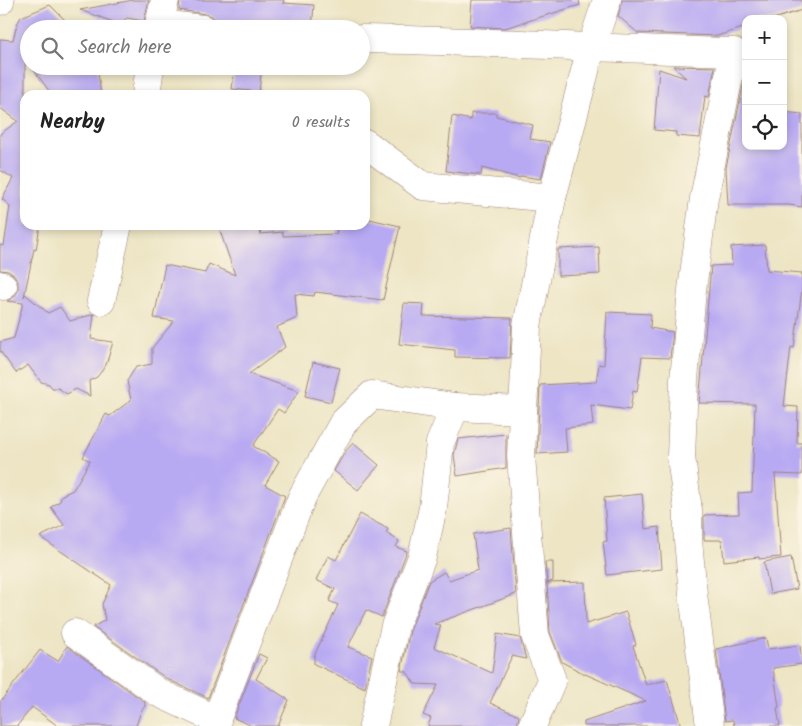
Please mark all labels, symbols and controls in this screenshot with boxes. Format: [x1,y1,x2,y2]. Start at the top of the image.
map controls [742,15,787,150]
button: + [742,15,787,60]
search box [20,20,370,75]
text: Search here [78,33,172,63]
icon: search [38,34,66,62]
button: − [742,60,787,105]
button: locate [742,105,787,150]
text: Nearby [40,106,105,139]
text: 0 results [292,110,350,135]

